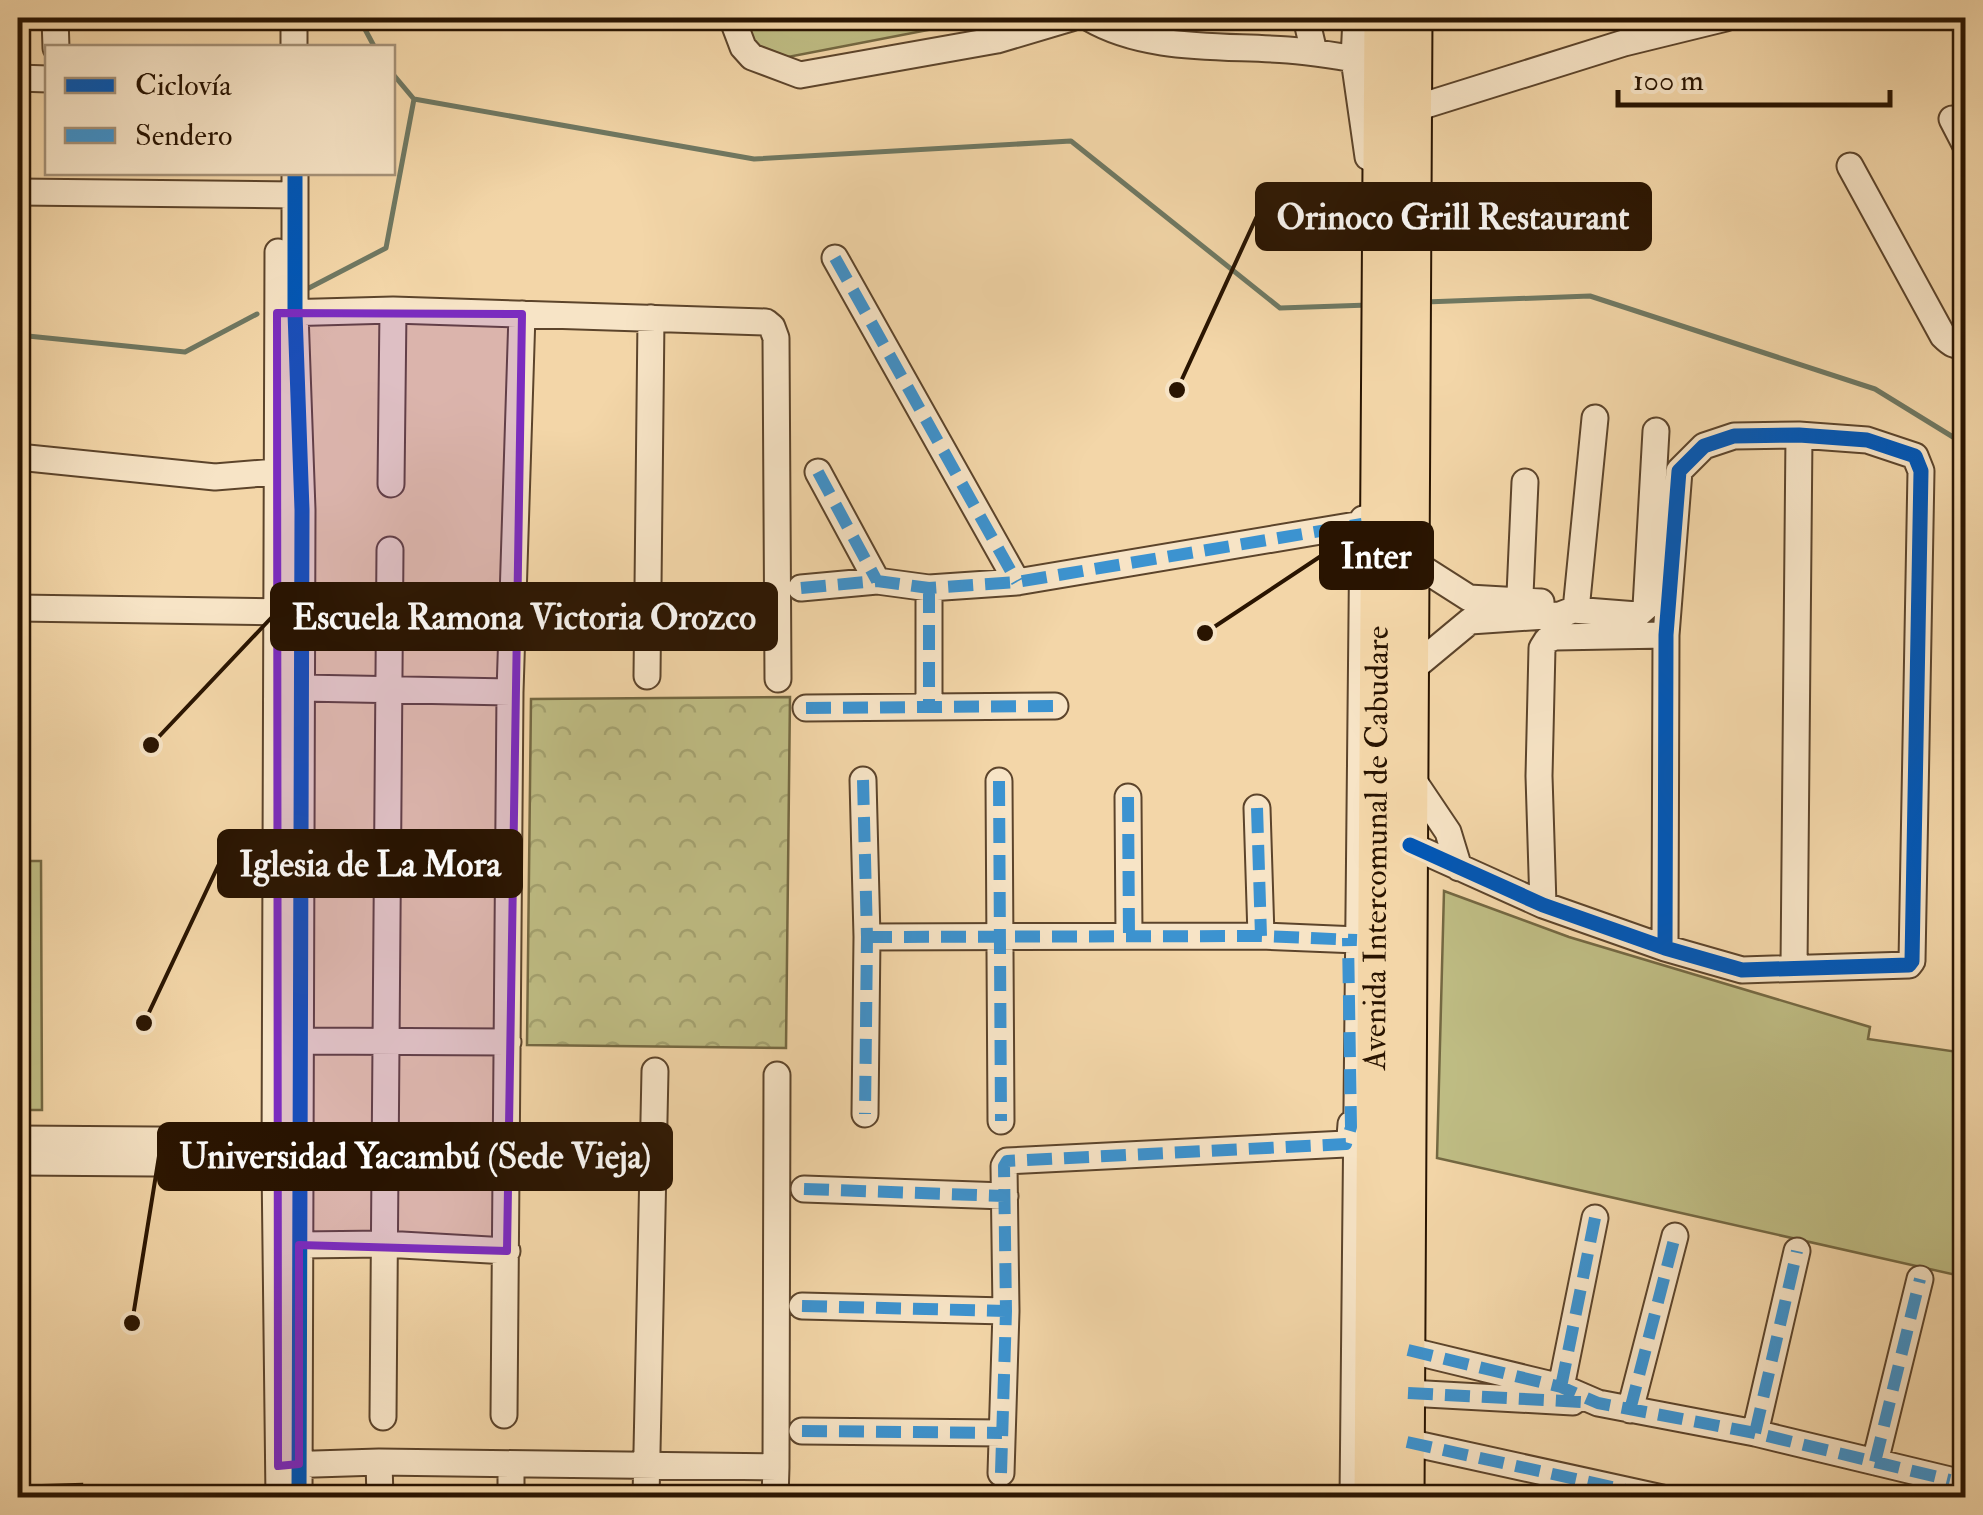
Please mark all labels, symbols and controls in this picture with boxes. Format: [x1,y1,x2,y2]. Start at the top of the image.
legend [45,45,395,175]
scale bar [1618,45,1890,107]
text: 100 m [1633,62,1704,99]
text: Ciclovía [135,67,232,104]
text: Sendero [135,117,232,154]
callout: Orinoco Grill Restaurant [1257,184,1650,249]
text: Orinoco Grill Restaurant [1277,196,1630,240]
callout: Inter [1321,523,1432,588]
text: Inter [1341,535,1412,579]
callout: Escuela Ramona Victoria Orozco [272,584,776,649]
text: Escuela Ramona Victoria Orozco [292,596,756,640]
street label: Avenida Intercomunal de Cabudare [1355,626,1398,1071]
callout: Iglesia de La Mora [219,831,521,896]
text: Iglesia de La Mora [239,843,502,887]
callout: Universidad Yacambú (Sede Vieja) [159,1124,671,1189]
text: Universidad Yacambú (Sede Vieja) [179,1135,651,1179]

